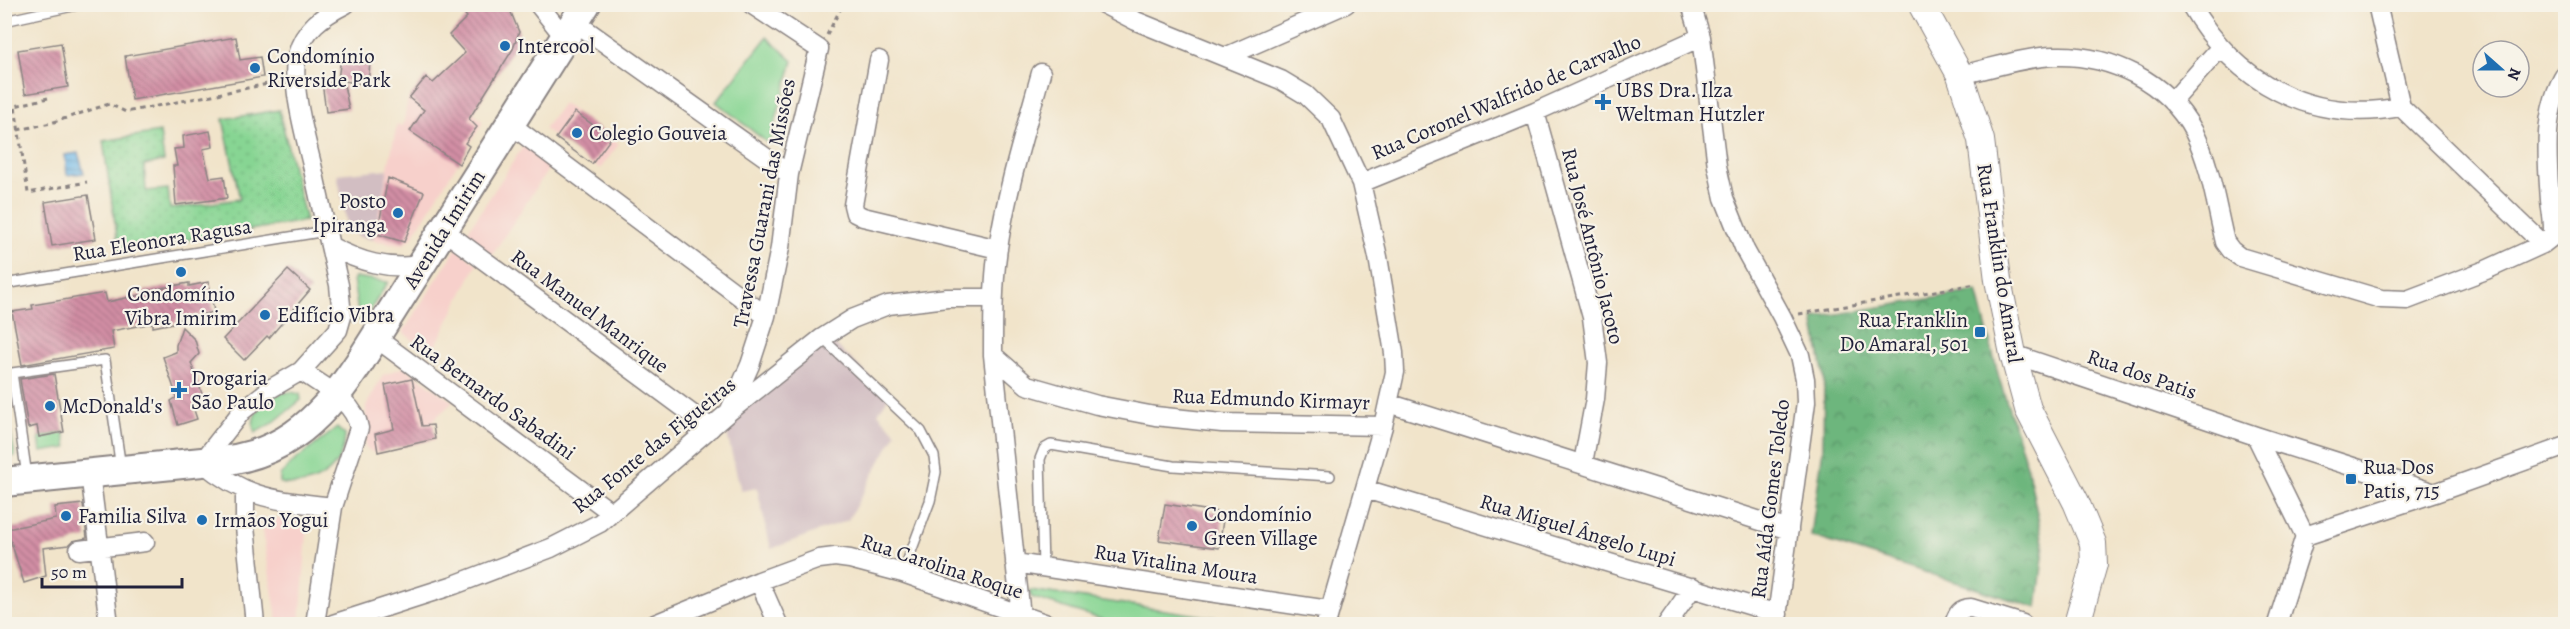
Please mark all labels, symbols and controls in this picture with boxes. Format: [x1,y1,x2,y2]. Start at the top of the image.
street label: Rua Coronel Walfrido de Carvalho [1367,27,1645,167]
place label: Intercool [517,32,595,60]
marker: Intercool [498,39,512,53]
north arrow [2471,39,2531,99]
place label: Condomínio Riverside Park [267,42,391,94]
marker: Condomínio Riverside Park [248,61,262,75]
text: N [2502,65,2526,84]
street label: Travessa Guarani das Missões [726,76,802,330]
place label: UBS Dra. Ilza Weltman Hutzler [1615,76,1765,128]
marker: UBS Dra. Ilza Weltman Hutzler [1594,93,1612,111]
place label: Colegio Gouveia [589,119,727,147]
marker: Colegio Gouveia [570,126,584,140]
street label: Rua José Antônio Jacoto [1555,145,1631,347]
street label: Rua Franklin do Amaral [1970,161,2030,365]
street label: Avenida Imirim [396,164,492,295]
place label: Posto Ipiranga [312,187,386,239]
marker: Posto Ipiranga [391,206,405,220]
street label: Rua Eleonora Ragusa [70,212,254,268]
street label: Rua Manuel Manrique [505,242,675,380]
marker: Condomínio Vibra Imirim [174,265,188,279]
place label: Condomínio Vibra Imirim [124,280,237,332]
place label: Edifício Vibra [277,301,395,329]
place label: Rua Franklin Do Amaral, 501 [1839,306,1968,358]
marker: Edifício Vibra [258,308,272,322]
marker: Rua Franklin Do Amaral, 501 [1973,325,1987,339]
street label: Rua Bernardo Sabadini [405,328,581,467]
street label: Rua dos Patis [2084,342,2200,406]
place label: Drogaria São Paulo [191,364,274,416]
street label: Rua Fonte das Figueiras [566,370,742,520]
street label: Rua Edmundo Kirmayr [1171,382,1371,416]
marker: Drogaria São Paulo [172,383,186,397]
place label: McDonald's [62,392,163,420]
street label: Rua Aída Gomes Toledo [1744,398,1796,600]
marker: McDonald's [43,399,57,413]
place label: Rua Dos Patis, 715 [2363,453,2440,505]
marker: Rua Dos Patis, 715 [2344,472,2358,486]
street label: Rua Miguel Ângelo Lupi [1477,487,1680,573]
place label: Condomínio Green Village [1204,500,1318,552]
place label: Familia Silva [78,502,187,530]
place label: Irmãos Yogui [214,506,329,534]
marker: Familia Silva [59,509,73,523]
marker: Irmãos Yogui [195,513,209,527]
marker: Condomínio Green Village [1185,519,1199,533]
street label: Rua Carolina Roque [857,526,1027,606]
street label: Rua Vitalina Moura [1092,537,1260,591]
scale bar [42,551,182,589]
text: 50 m [51,560,87,584]

